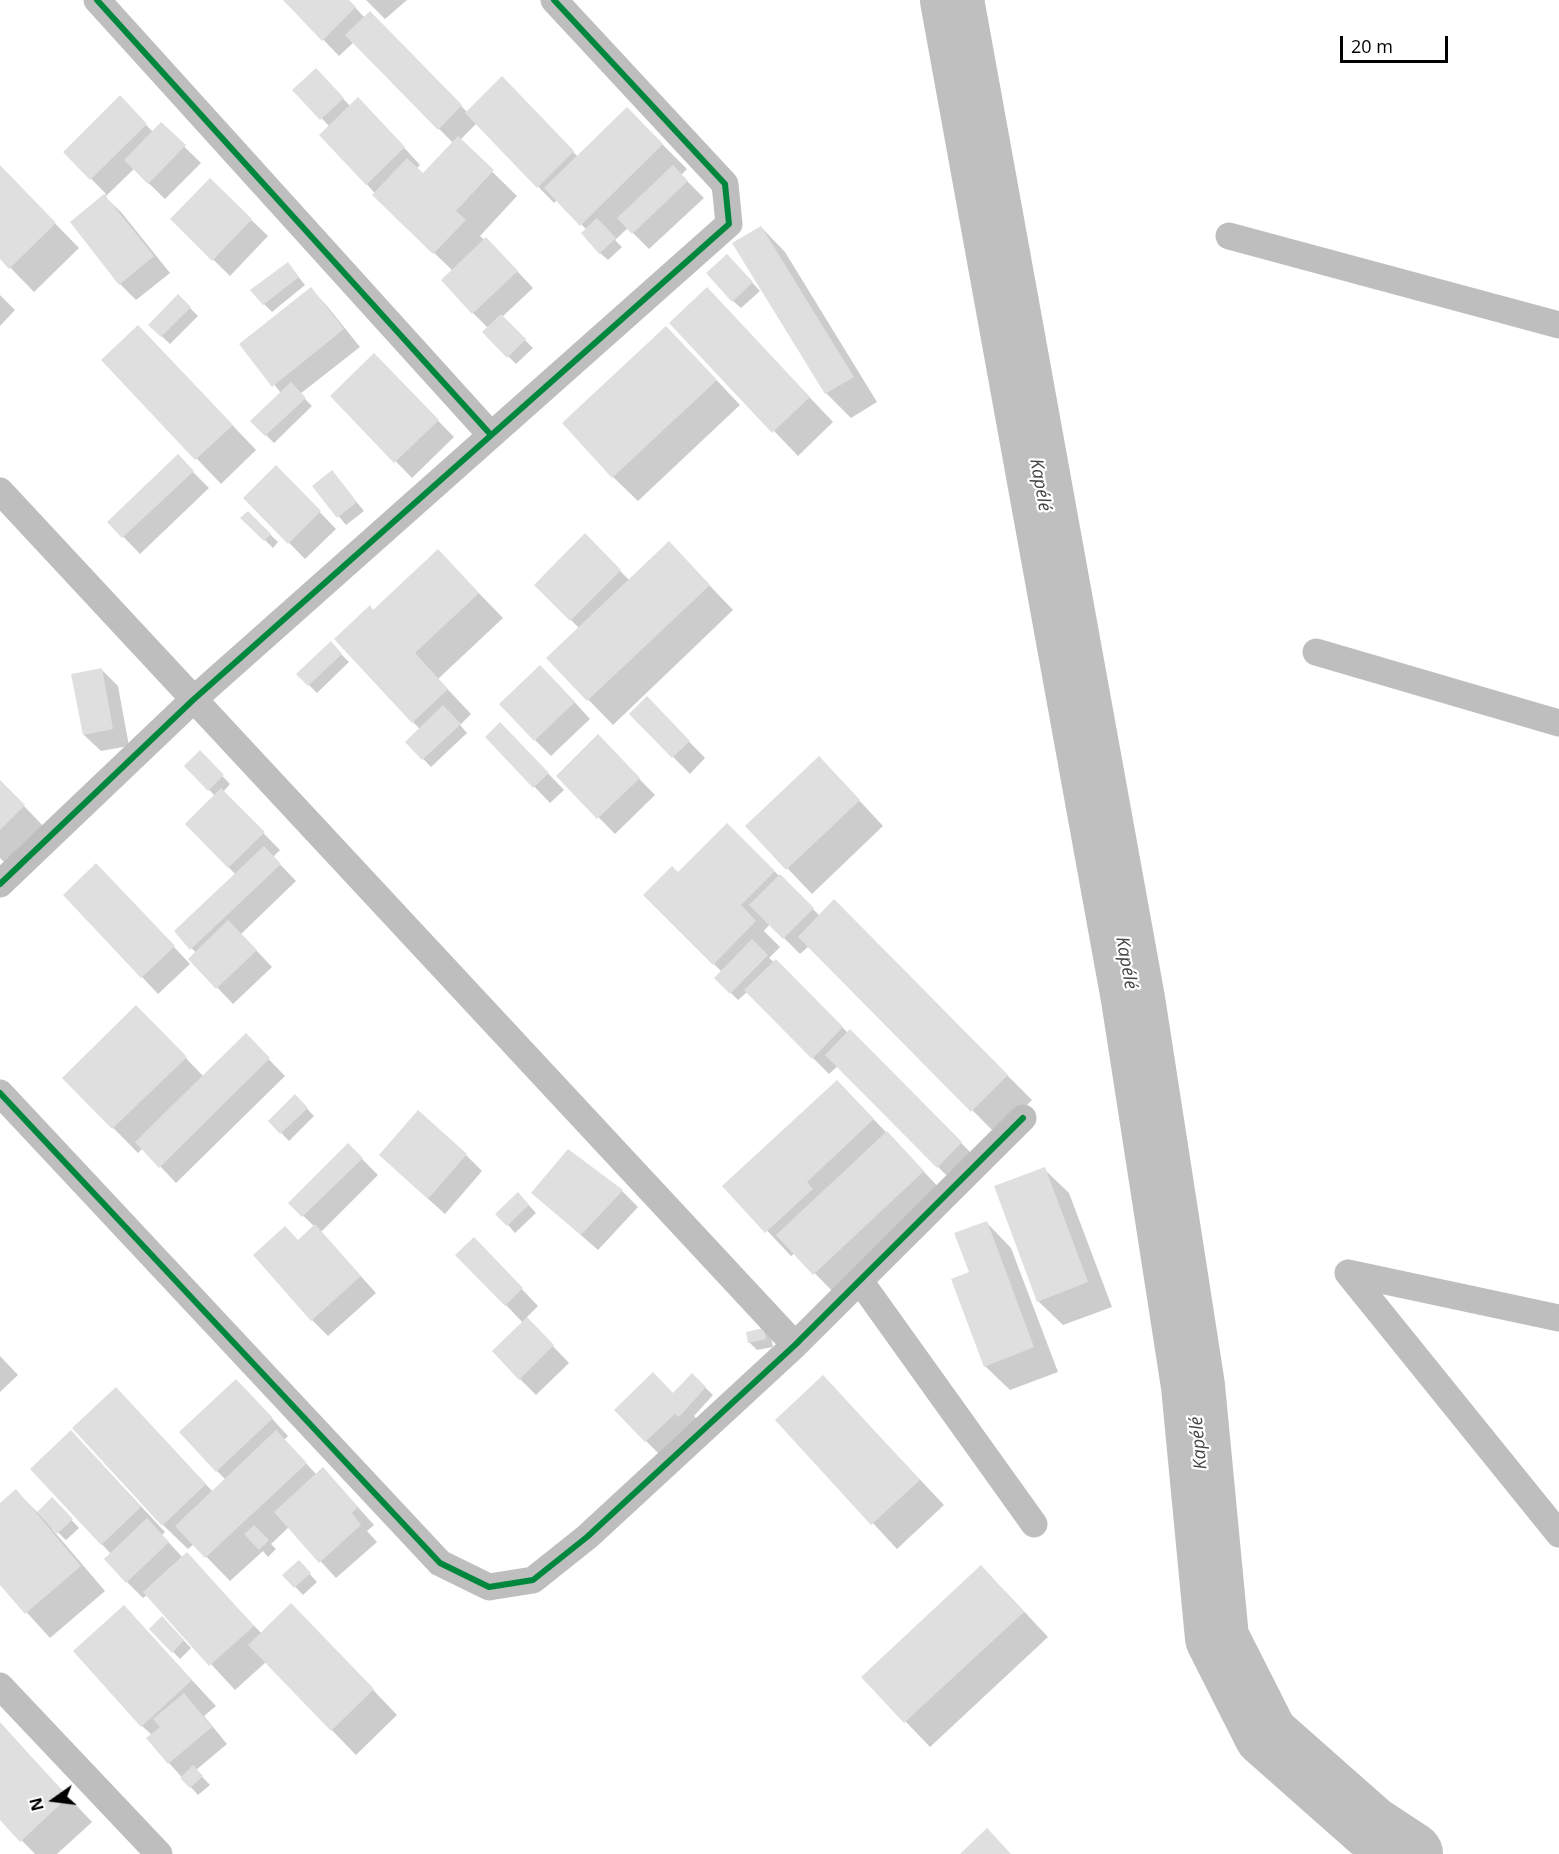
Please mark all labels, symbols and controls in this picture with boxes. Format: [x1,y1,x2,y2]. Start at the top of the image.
scale bar [1343,24,1451,62]
text: 20 m [1351,34,1393,58]
water label: Kapélé [1025,457,1055,513]
water label: Kapélé [1111,935,1141,991]
water label: Kapélé [1186,1416,1212,1470]
north arrow [24,1770,84,1830]
text: N [24,1795,49,1813]

